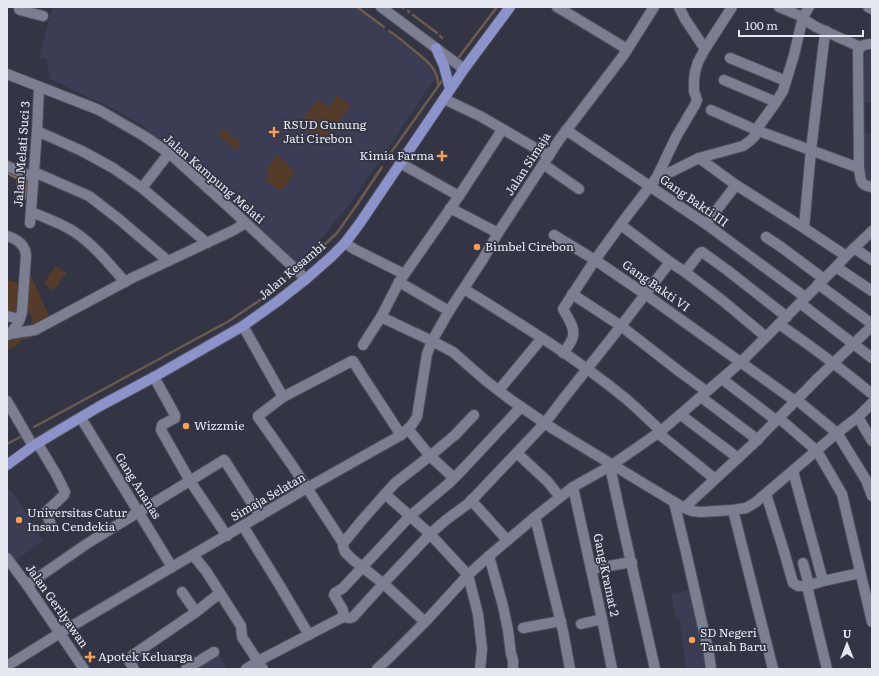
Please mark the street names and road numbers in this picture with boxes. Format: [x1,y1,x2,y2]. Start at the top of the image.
street label: Jalan Melati Suci 3 [8,100,34,208]
street label: Jalan Simaja [500,128,555,199]
street label: Jalan Kampung Melati [160,129,269,227]
street label: Gang Bakti III [657,170,733,231]
street label: Jalan Kesambi [254,237,329,304]
street label: Gang Bakti VI [619,255,694,315]
street label: Gang Ananas [111,449,167,523]
street label: Simaja Selatan [227,467,308,525]
street label: Gang Kramat 2 [589,532,625,618]
street label: Jalan Gerilyawan [22,560,94,651]

